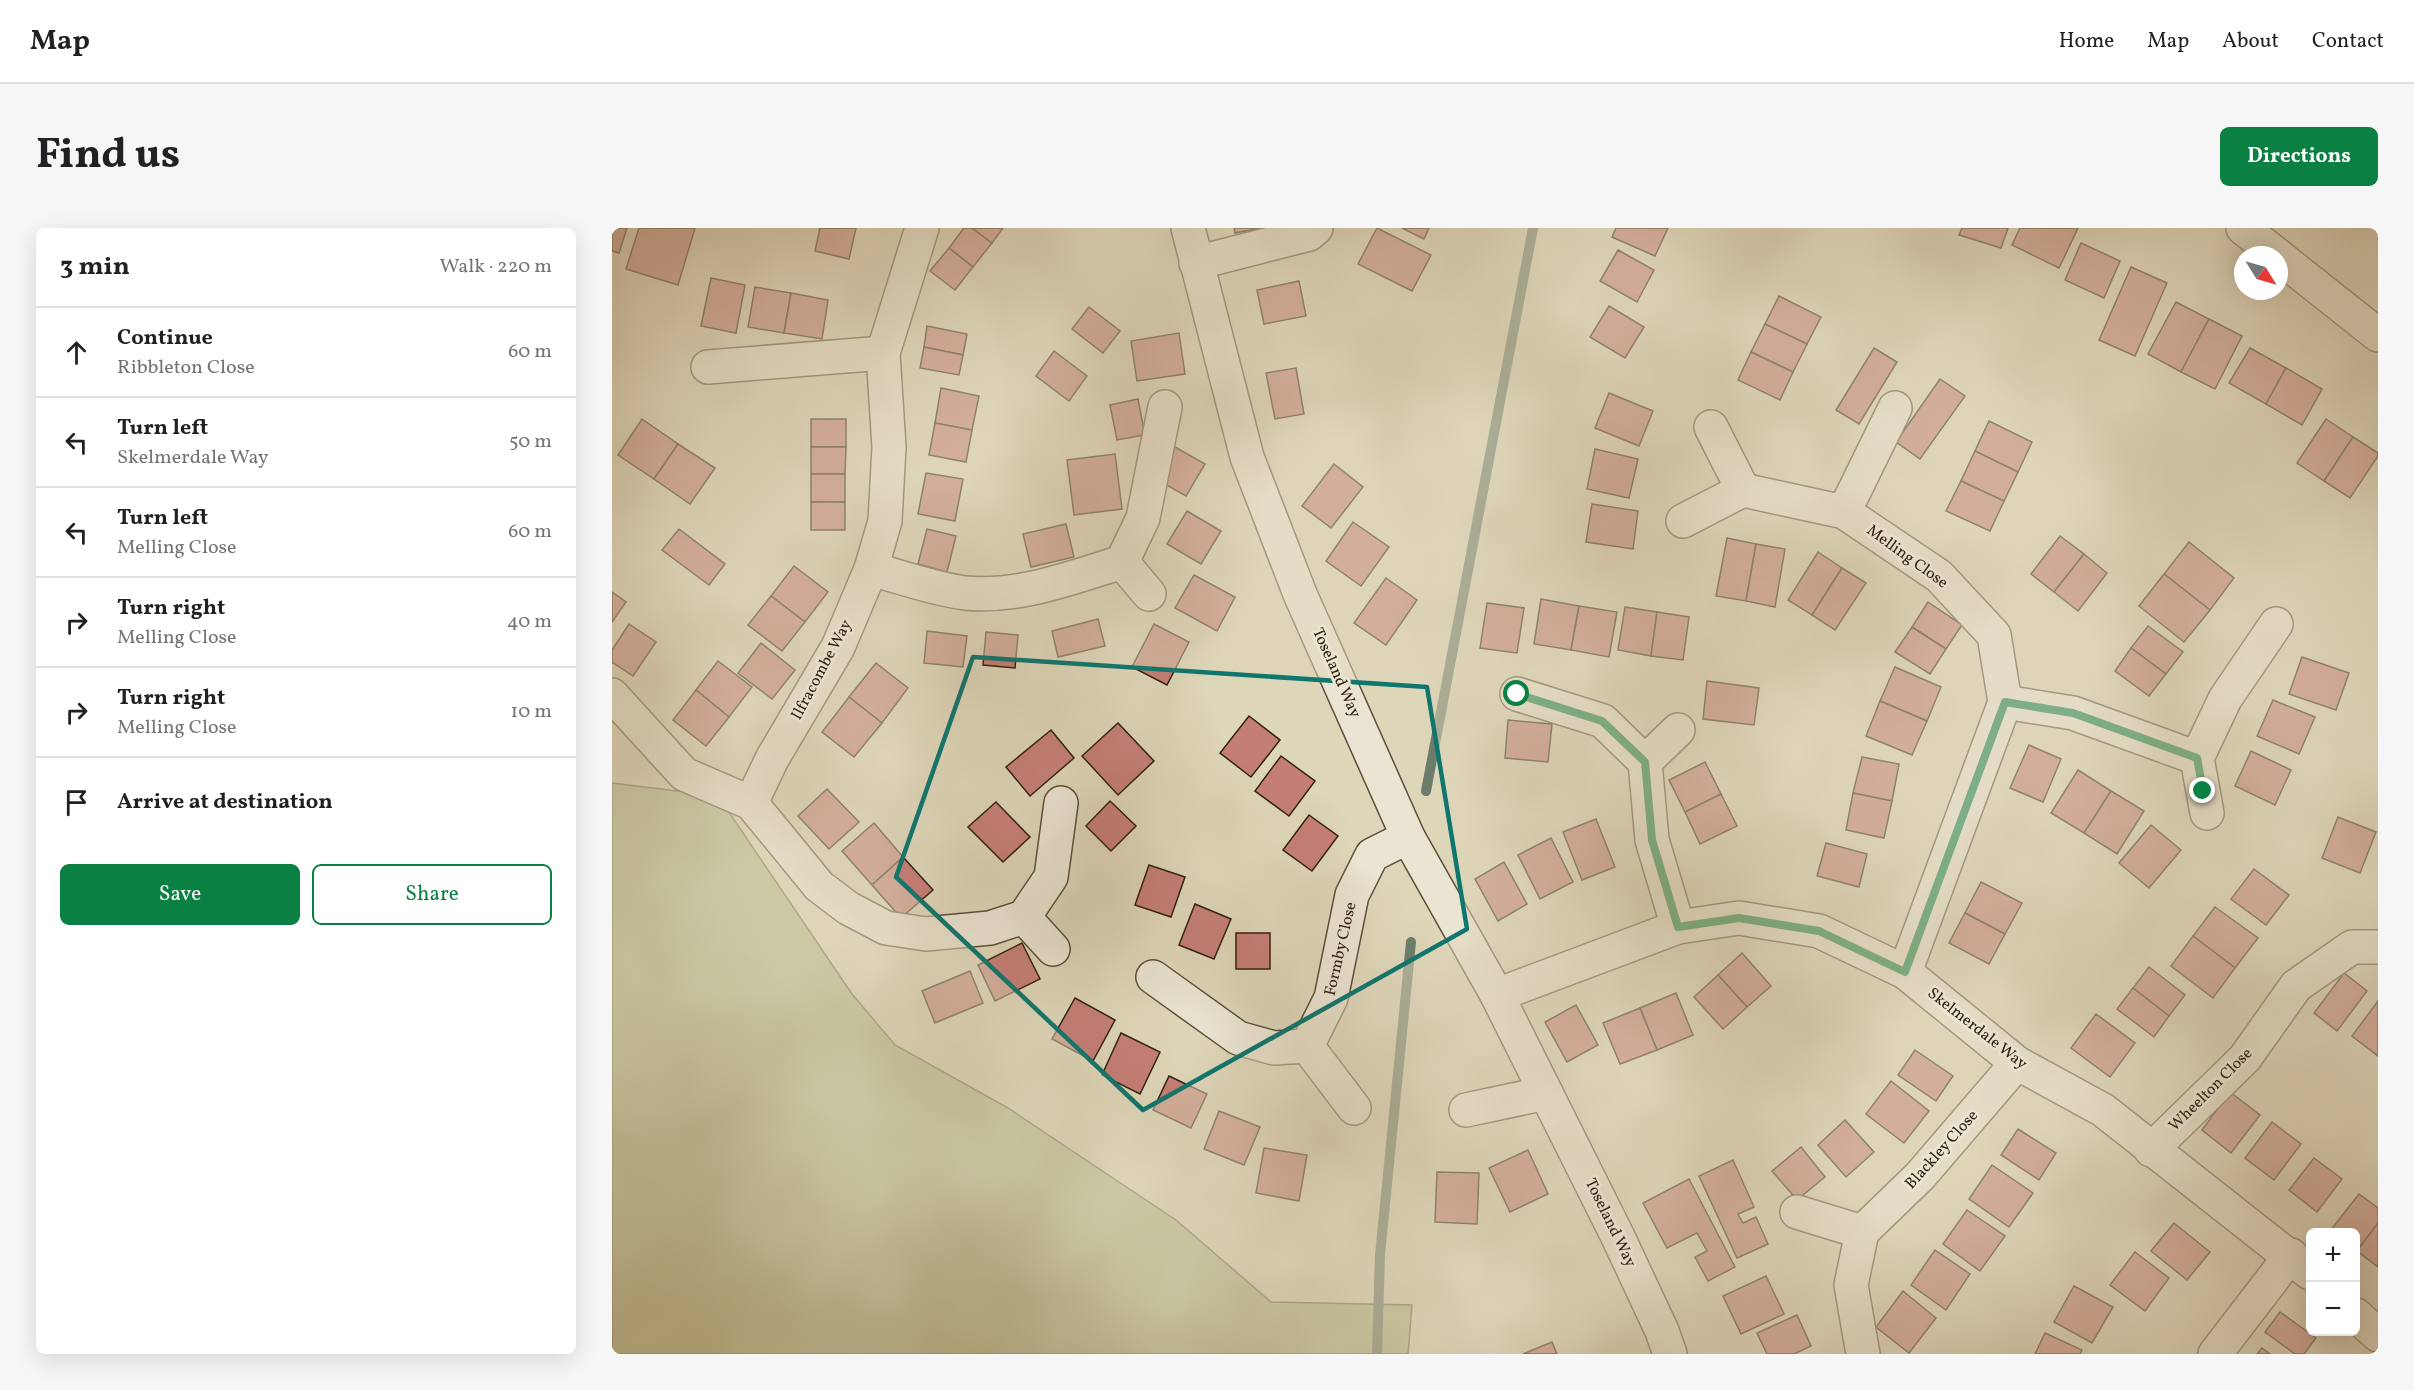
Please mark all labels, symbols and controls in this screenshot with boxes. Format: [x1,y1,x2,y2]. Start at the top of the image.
text: Map [30,22,90,61]
text: Home [2059,27,2114,56]
text: Map [2147,27,2189,56]
text: About [2222,27,2279,56]
text: Contact [2312,27,2384,56]
text: Find us [36,127,180,186]
button: Directions [2220,127,2378,186]
north arrow [2234,246,2288,300]
text: 3 min [60,249,130,285]
text: Walk · 220 m [440,253,552,281]
text: Continue [117,323,213,354]
icon: ahead [60,336,93,369]
text: 60 m [508,338,552,366]
text: Ribbleton Close [117,354,255,382]
text: Turn left [117,413,208,444]
icon: left [60,426,93,459]
text: 50 m [509,428,552,456]
text: Skelmerdale Way [117,444,269,472]
text: Turn left [117,503,208,534]
icon: left [60,516,93,549]
text: 60 m [508,518,552,546]
street label: Melling Close [1862,520,1952,594]
text: Melling Close [117,534,237,562]
text: Turn right [117,593,225,624]
icon: right [60,606,93,639]
text: 40 m [507,608,552,636]
street label: Ilfracombe Way [786,616,858,724]
text: Melling Close [117,624,237,652]
street label: Toseland Way [1306,625,1366,722]
route start [1503,680,1529,706]
text: Turn right [117,683,225,714]
icon: right [60,696,93,729]
text: 10 m [511,698,552,726]
text: Melling Close [117,714,237,742]
route end [2189,777,2215,803]
icon: arrive [60,786,93,819]
text: Arrive at destination [117,787,333,818]
button: Save [60,864,300,925]
button: Share [312,864,552,925]
street label: Formby Close [1320,900,1362,998]
street label: Skelmerdale Way [1922,983,2032,1075]
street label: Wheelton Close [2164,1043,2258,1137]
street label: Blackley Close [1900,1105,1984,1195]
street label: Toseland Way [1579,1175,1641,1271]
map controls [2306,1228,2360,1336]
button: + [2306,1228,2360,1282]
button: − [2306,1282,2360,1336]

